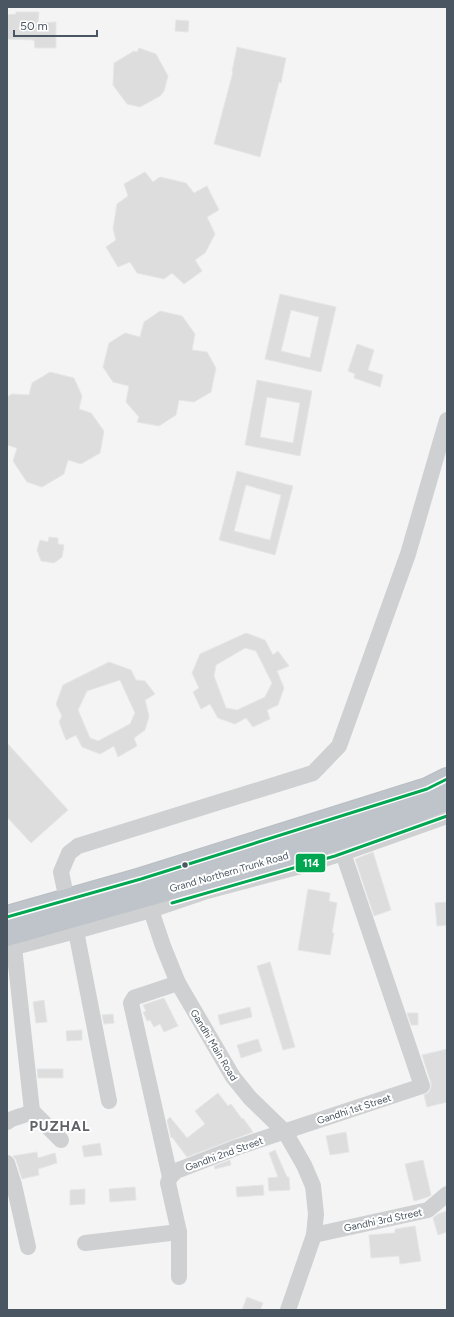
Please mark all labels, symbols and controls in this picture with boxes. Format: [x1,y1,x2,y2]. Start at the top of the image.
scale bar [14,12,97,38]
text: 50 m [20,19,48,33]
street label: Grand Northern Trunk Road [168,849,290,895]
line badge: 114 [295,853,326,873]
text: 114 [303,857,319,870]
unlabelled marker [180,860,190,870]
street label: Gandhi Main Road [187,1007,241,1083]
street label: Gandhi 1st Street [315,1091,393,1127]
district label: PUZHAL [29,1118,91,1135]
street label: Gandhi 2nd Street [183,1134,265,1174]
street label: Gandhi 3rd Street [343,1205,424,1235]

